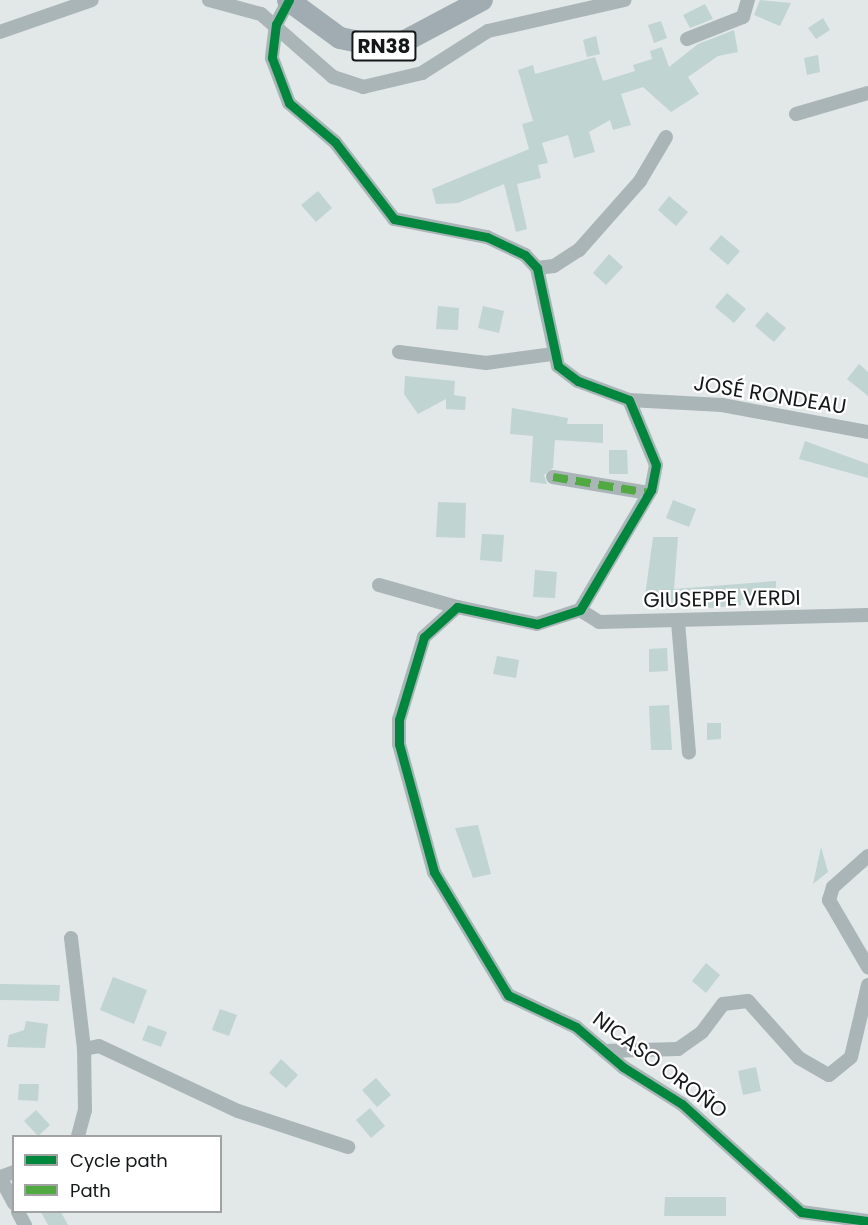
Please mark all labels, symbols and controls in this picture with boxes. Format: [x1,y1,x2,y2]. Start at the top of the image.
road number: RN38 [351,29,417,63]
street label: JOSÉ RONDEAU [692,370,848,420]
street label: GIUSEPPE VERDI [643,585,801,613]
street label: NICASO OROÑO [588,1006,732,1124]
legend [12,1135,222,1213]
text: Cycle path [70,1148,168,1173]
text: Path [70,1178,111,1203]

